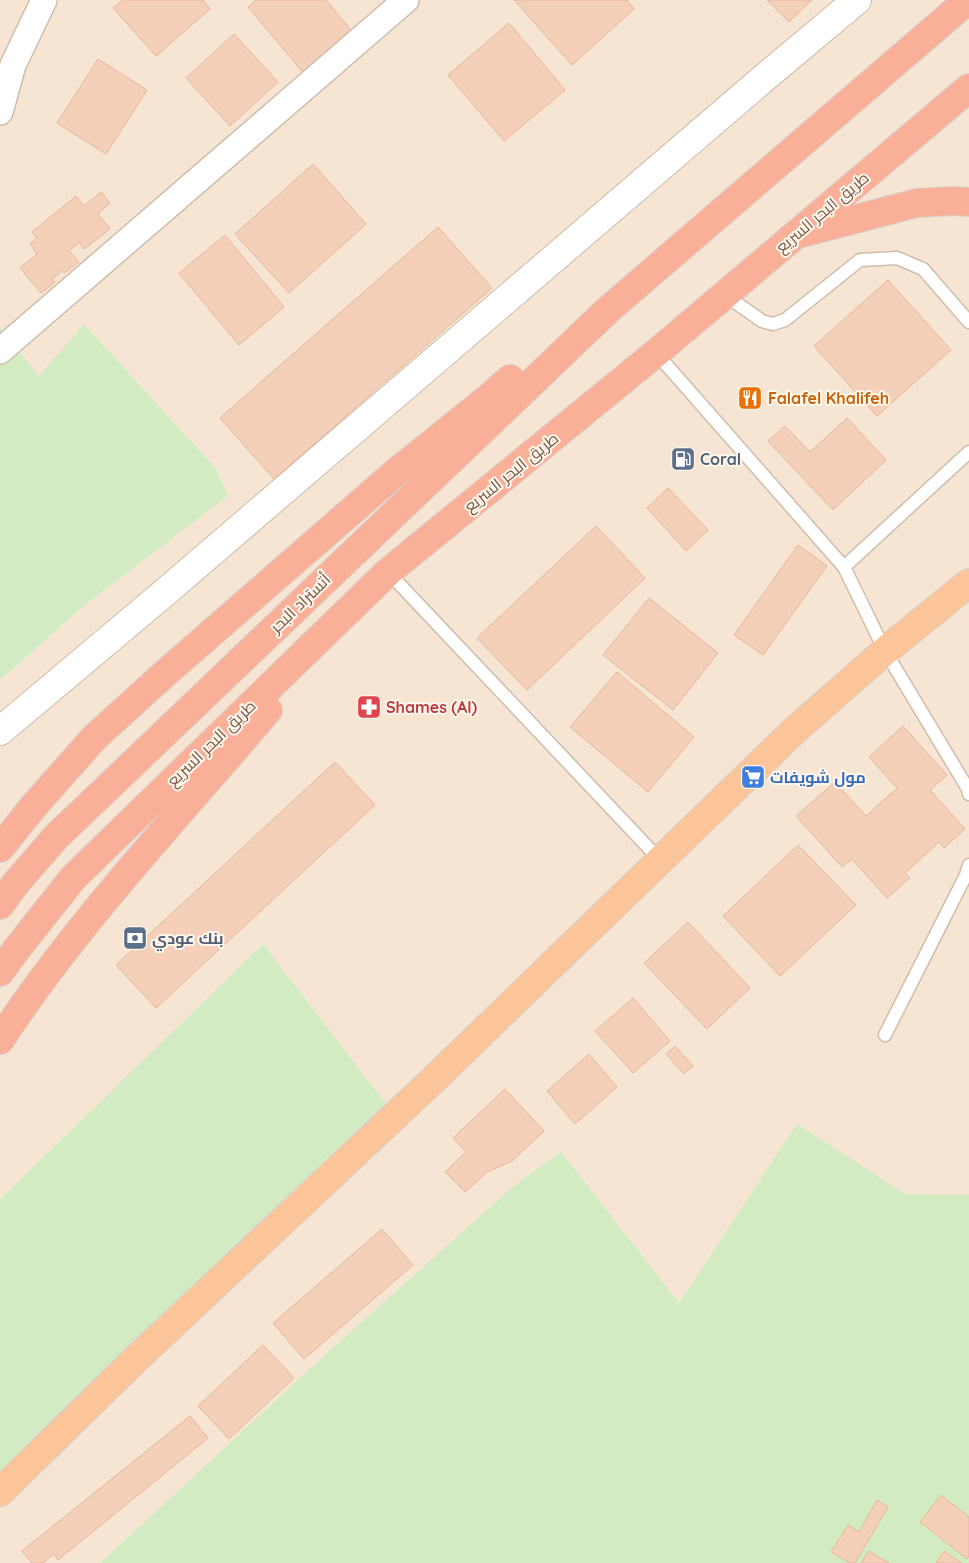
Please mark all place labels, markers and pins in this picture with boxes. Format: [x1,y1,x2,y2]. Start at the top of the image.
restaurant icon: Falafel Khalifeh [737,385,763,411]
place label: Falafel Khalifeh [768,388,889,408]
fuel station icon: Coral [670,446,696,472]
place label: Coral [700,449,741,469]
pharmacy icon: Shames (Al) [356,694,382,720]
place label: Shames (Al) [386,697,478,717]
supermarket icon: مول شويفات [740,764,766,790]
place label: مول شويفات [770,767,866,787]
bank icon: بنك عودي [122,925,148,951]
place label: بنك عودي [152,928,223,951]

